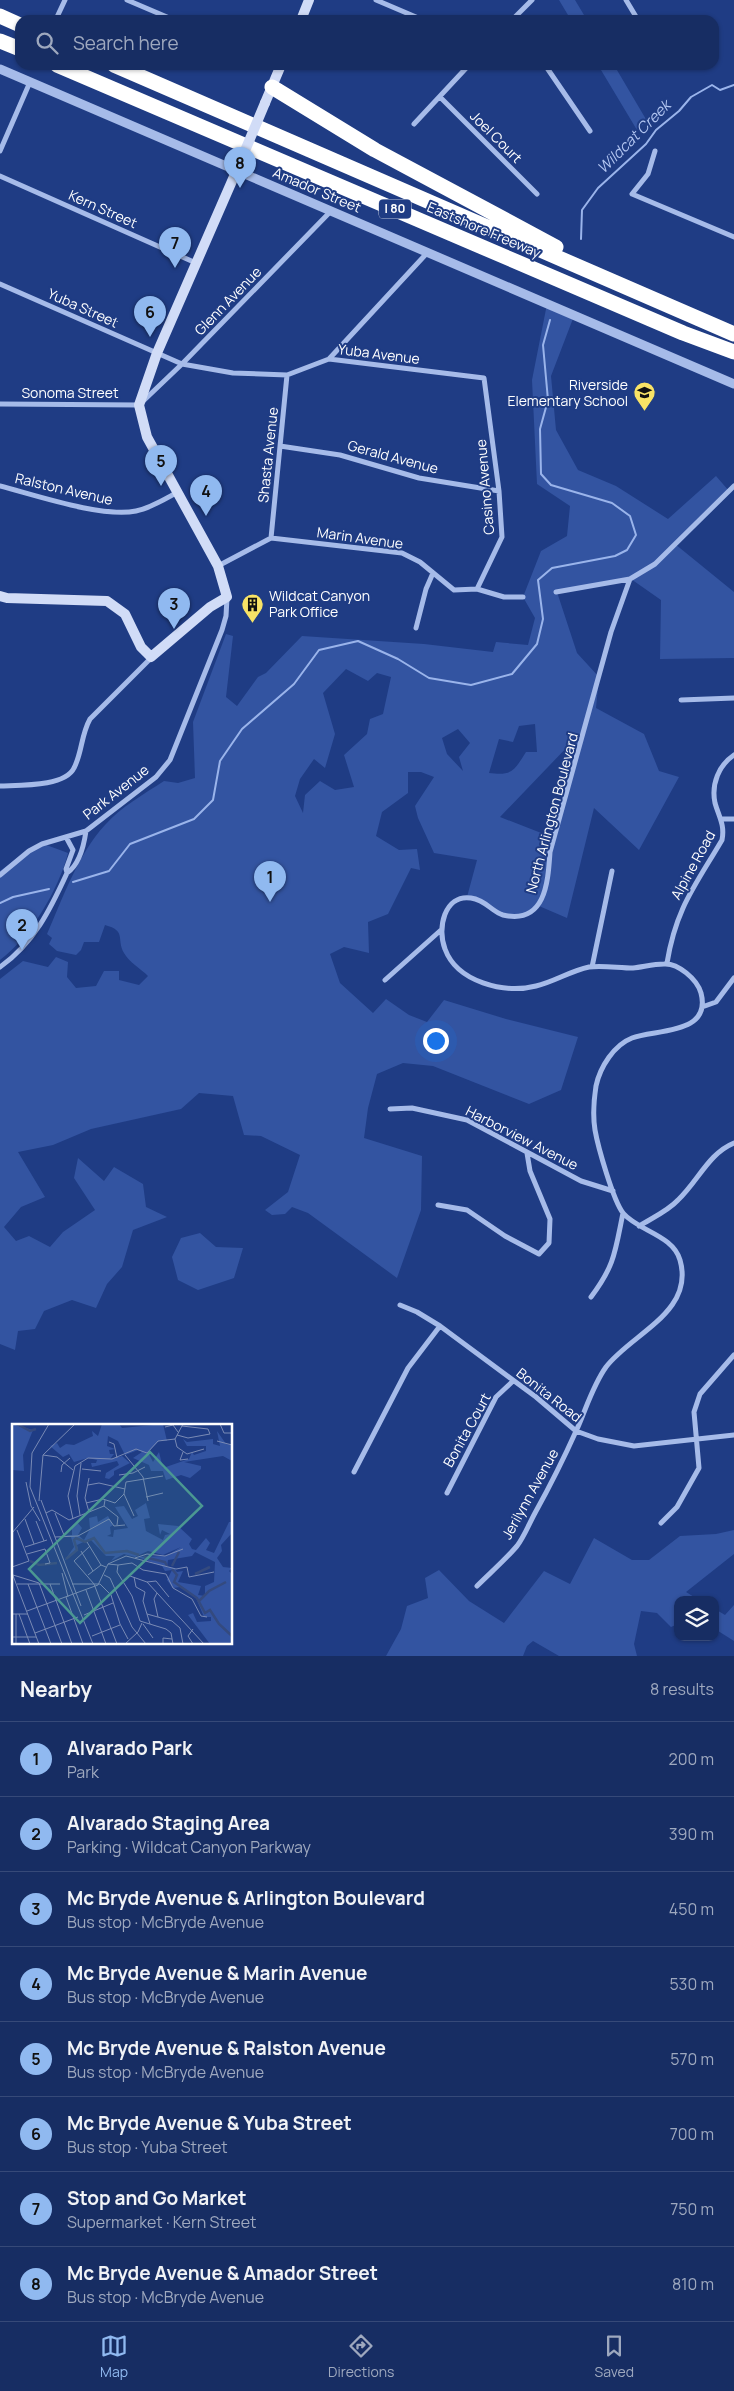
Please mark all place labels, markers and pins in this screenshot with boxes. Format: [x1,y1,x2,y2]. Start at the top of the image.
pin: 8 [224,147,256,188]
pin: 7 [159,227,191,268]
pin: 6 [134,296,166,337]
place label: Riverside Elementary School [508,375,628,410]
school or university icon: Riverside Elementary School [632,381,656,412]
pin: 5 [145,445,177,486]
pin: 4 [190,475,222,516]
place label: Wildcat Canyon Park Office [269,586,370,621]
pin: 3 [158,588,190,629]
building icon: Wildcat Canyon Park Office [241,592,265,623]
pin: 1 [254,861,286,902]
pin: 2 [6,909,38,950]

